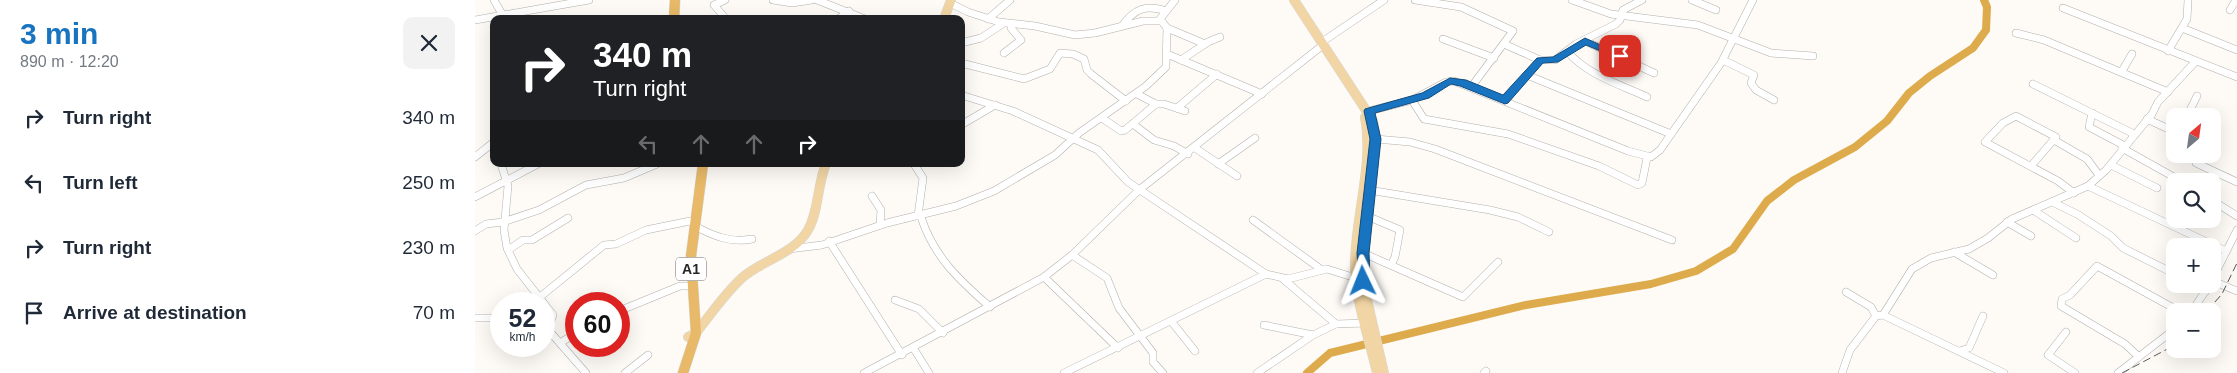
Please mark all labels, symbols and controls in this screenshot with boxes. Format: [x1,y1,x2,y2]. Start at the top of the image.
text: 3 min [20,17,98,50]
button: close [403,17,455,69]
icon: right [510,35,575,100]
text: 340 m [593,35,692,74]
pin [1599,35,1641,77]
icon: arrive [1606,42,1634,70]
text: 890 m · 12:20 [20,53,119,70]
text: Turn right [593,76,686,101]
icon: right [20,104,48,132]
text: Turn right [63,107,151,128]
text: 340 m [402,107,455,128]
north arrow [2166,108,2221,162]
map controls [2166,108,2221,358]
icon: left [634,130,662,158]
icon: ahead [687,130,715,158]
icon: ahead [740,130,768,158]
icon: right [793,130,821,158]
icon: left [20,169,48,197]
text: Turn left [63,172,138,193]
text: 250 m [402,172,455,193]
button: search [2166,173,2221,228]
icon: right [20,234,48,262]
text: Turn right [63,237,151,258]
text: 230 m [402,237,455,258]
button: + [2166,238,2221,293]
position arrow [1336,254,1388,306]
road number: A1 [676,258,706,280]
speed limit sign: 60 [565,292,630,357]
icon: arrive [20,299,48,327]
text: Arrive at destination [63,302,247,323]
text: 70 m [413,302,455,323]
button: − [2166,303,2221,358]
text: 52 [509,304,536,332]
text: km/h [509,330,536,344]

